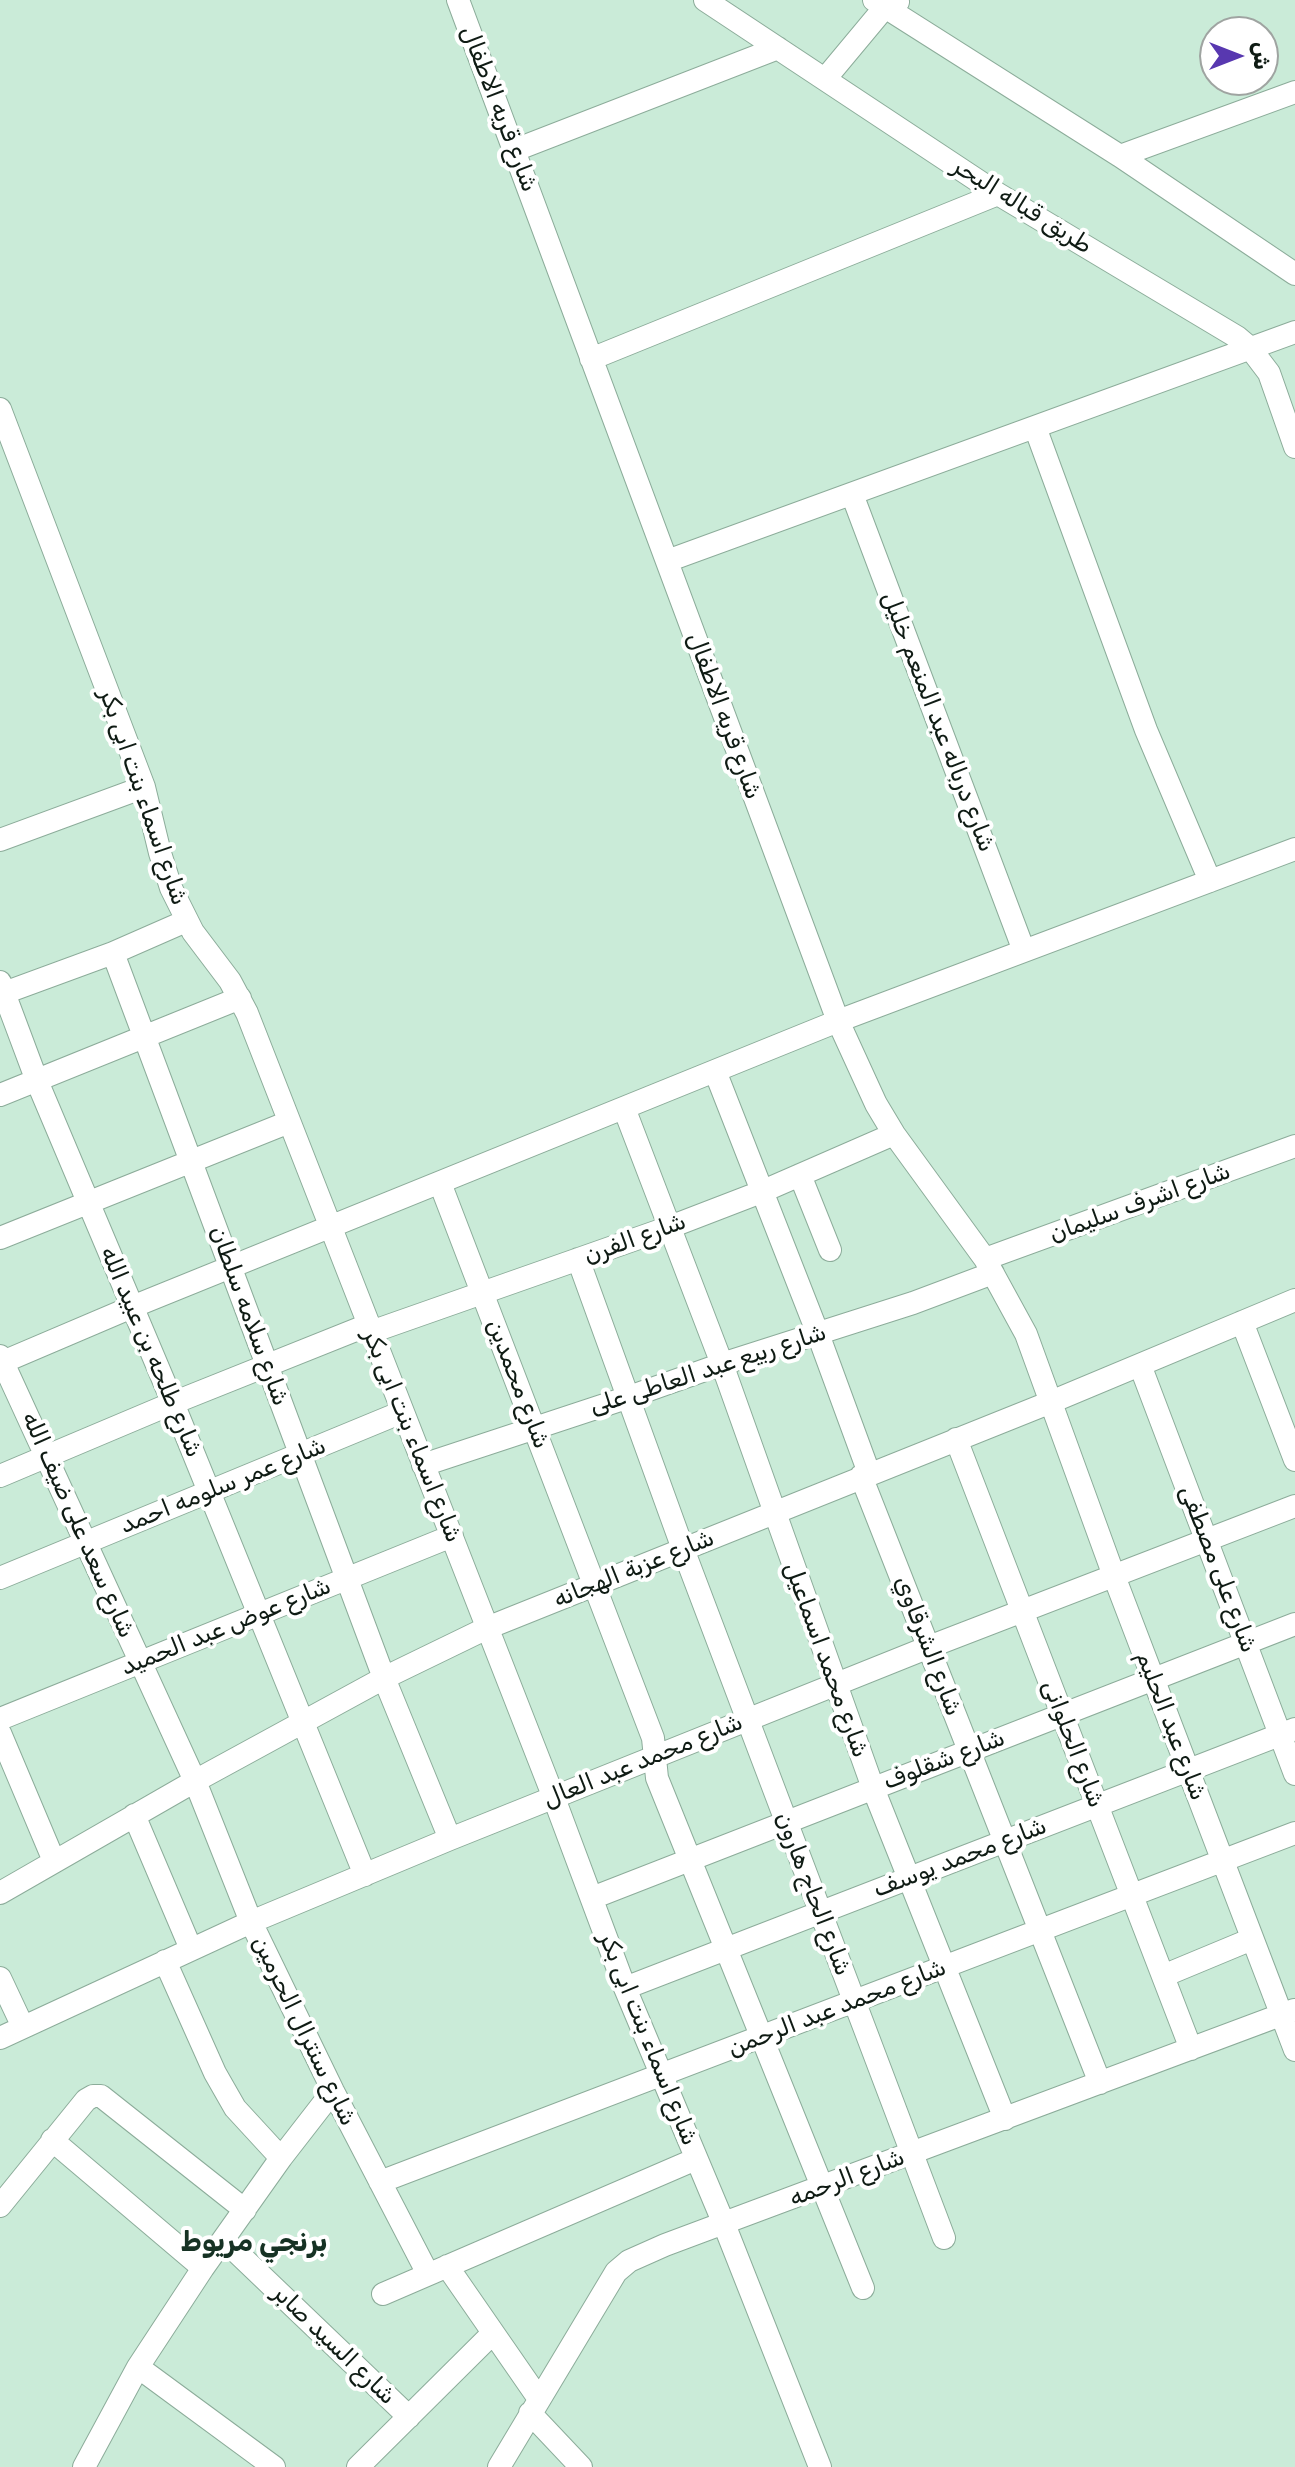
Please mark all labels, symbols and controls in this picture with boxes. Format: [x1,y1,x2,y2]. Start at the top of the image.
north arrow [1199,16,1279,96]
street label: شارع قريه الاطفال [454,22,544,196]
text: ش [1248,42,1275,70]
street label: طريق قباله البحر [947,152,1097,260]
street label: شارع درباله عبد المنعم خليل [875,588,1001,856]
street label: شارع قريه الاطفال [680,629,768,803]
street label: شارع اسماء بنت ابى بكر [92,685,194,909]
street label: شارع اشرف سليمان [1045,1157,1235,1249]
street label: شارع الفرن [580,1207,690,1271]
street label: شارع سلامه سلطان [203,1222,295,1410]
street label: شارع طلحه بن عبيد الله [94,1242,208,1462]
street label: شارع محمدين [480,1315,556,1453]
street label: شارع ربيع عبد العاطى على [586,1318,830,1422]
street label: شارع اسماء بنت ابى بكر [356,1325,468,1547]
street label: شارع سعد على ضيف الله [15,1408,141,1642]
street label: شارع عمر سلومه احمد [116,1431,330,1541]
street label: شارع على مصطفى [1173,1481,1263,1657]
street label: شارع عزبة الهجانه [549,1524,719,1614]
street label: شارع محمد اسماعيل [777,1559,875,1761]
street label: شارع عوض عبد الحميد [117,1572,335,1682]
street label: شارع الشرقاوي [888,1572,968,1720]
street label: شارع عبد الحليم [1129,1647,1213,1805]
street label: شارع الحلوانى [1035,1676,1111,1812]
street label: شارع محمد عبد العال [539,1708,747,1814]
street label: شارع شقلوف [879,1724,1009,1796]
street label: شارع الحاج هارون [769,1808,857,1980]
street label: شارع محمد يوسف [869,1812,1051,1904]
street label: شارع اسماء بنت ابى بكر [592,1928,704,2150]
street label: شارع سنترال الحرمين [246,1931,362,2131]
street label: شارع محمد عبد الرحمن [724,1953,950,2063]
street label: شارع الرحمه [785,2143,909,2213]
district label: برنجي مريوط [181,2226,327,2260]
street label: شارع السيد صابر [266,2279,402,2411]

